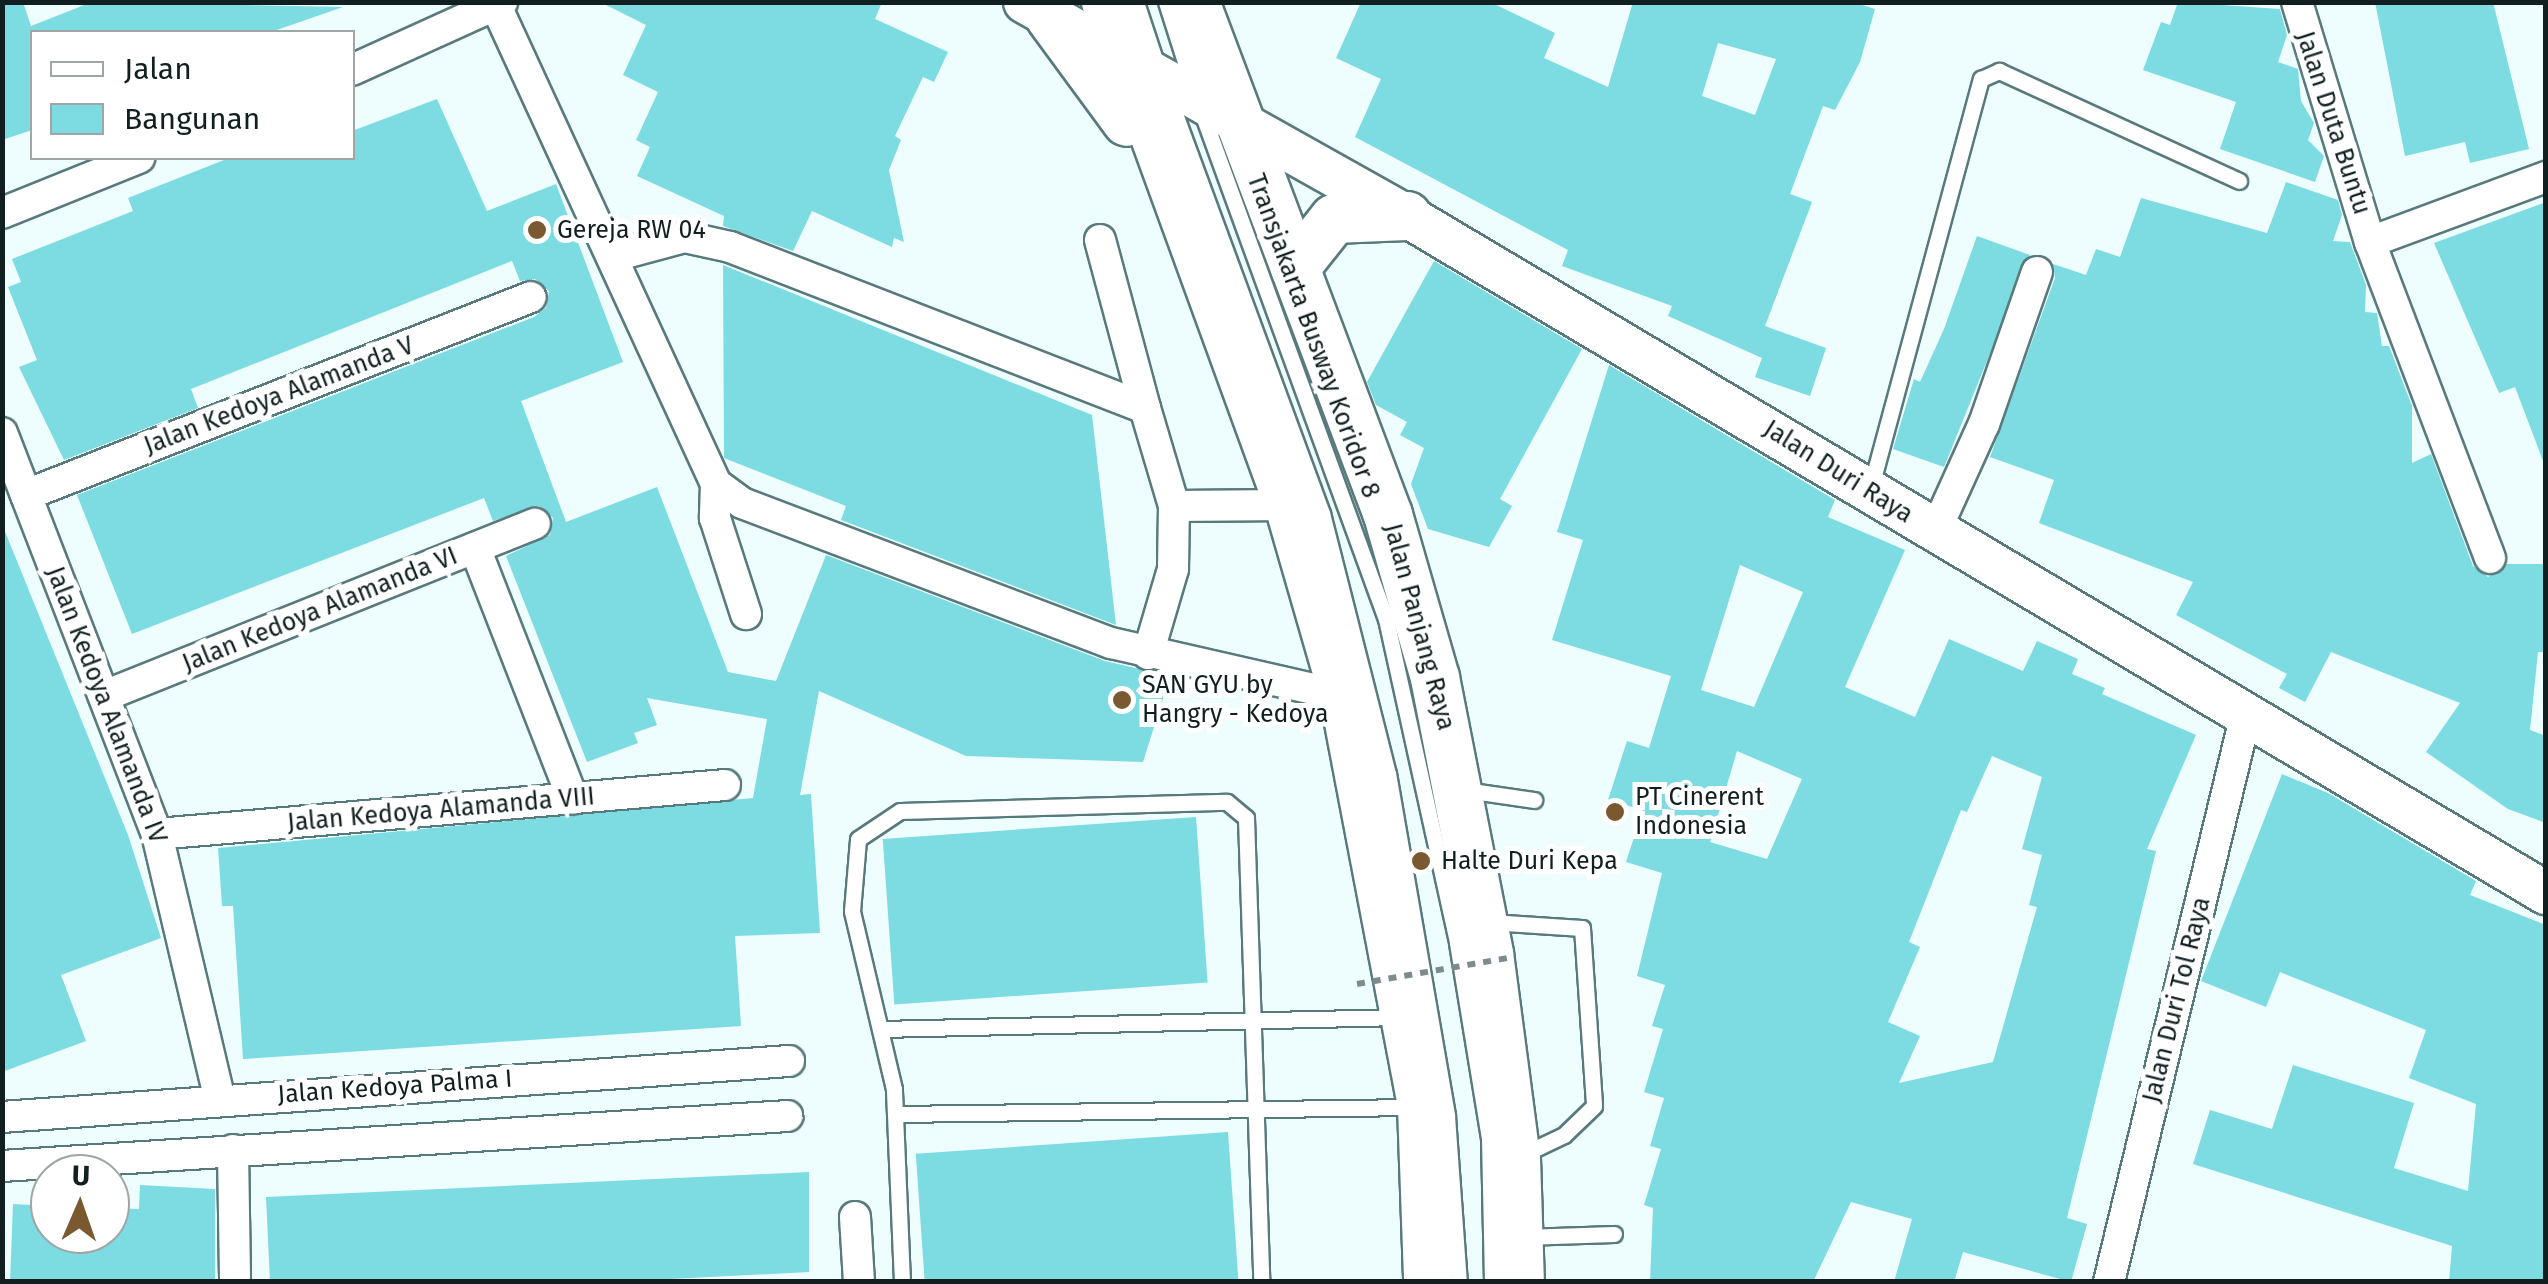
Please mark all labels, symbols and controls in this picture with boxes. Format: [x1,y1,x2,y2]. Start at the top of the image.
street label: Jalan Duta Buntu [2289,28,2377,218]
legend [30,30,355,160]
text: Jalan [124,51,192,87]
text: Bangunan [124,101,260,137]
street label: Transjakarta Busway Koridor 8 [1240,170,1386,502]
place label: Gereja RW 04 [557,215,706,245]
marker: Gereja RW 04 [526,219,548,241]
street label: Jalan Kedoya Alamanda V [140,331,418,461]
street label: Jalan Duri Raya [1758,414,1918,530]
street label: Jalan Panjang Raya [1377,520,1461,734]
street label: Jalan Kedoya Alamanda VI [178,541,462,679]
street label: Jalan Kedoya Alamanda IV [39,562,173,848]
place label: SAN GYU by Hangry - Kedoya [1142,671,1328,730]
marker: SAN GYU by Hangry - Kedoya [1111,689,1133,711]
street label: Jalan Kedoya Alamanda VIII [286,782,596,838]
place label: PT Cinerent Indonesia [1635,783,1764,842]
marker: PT Cinerent Indonesia [1604,801,1626,823]
place label: Halte Duri Kepa [1441,846,1618,876]
marker: Halte Duri Kepa [1410,850,1432,872]
street label: Jalan Duri Tol Raya [2137,894,2217,1106]
street label: Jalan Kedoya Palma I [277,1064,513,1110]
north arrow [30,1154,130,1254]
text: U [71,1159,91,1192]

